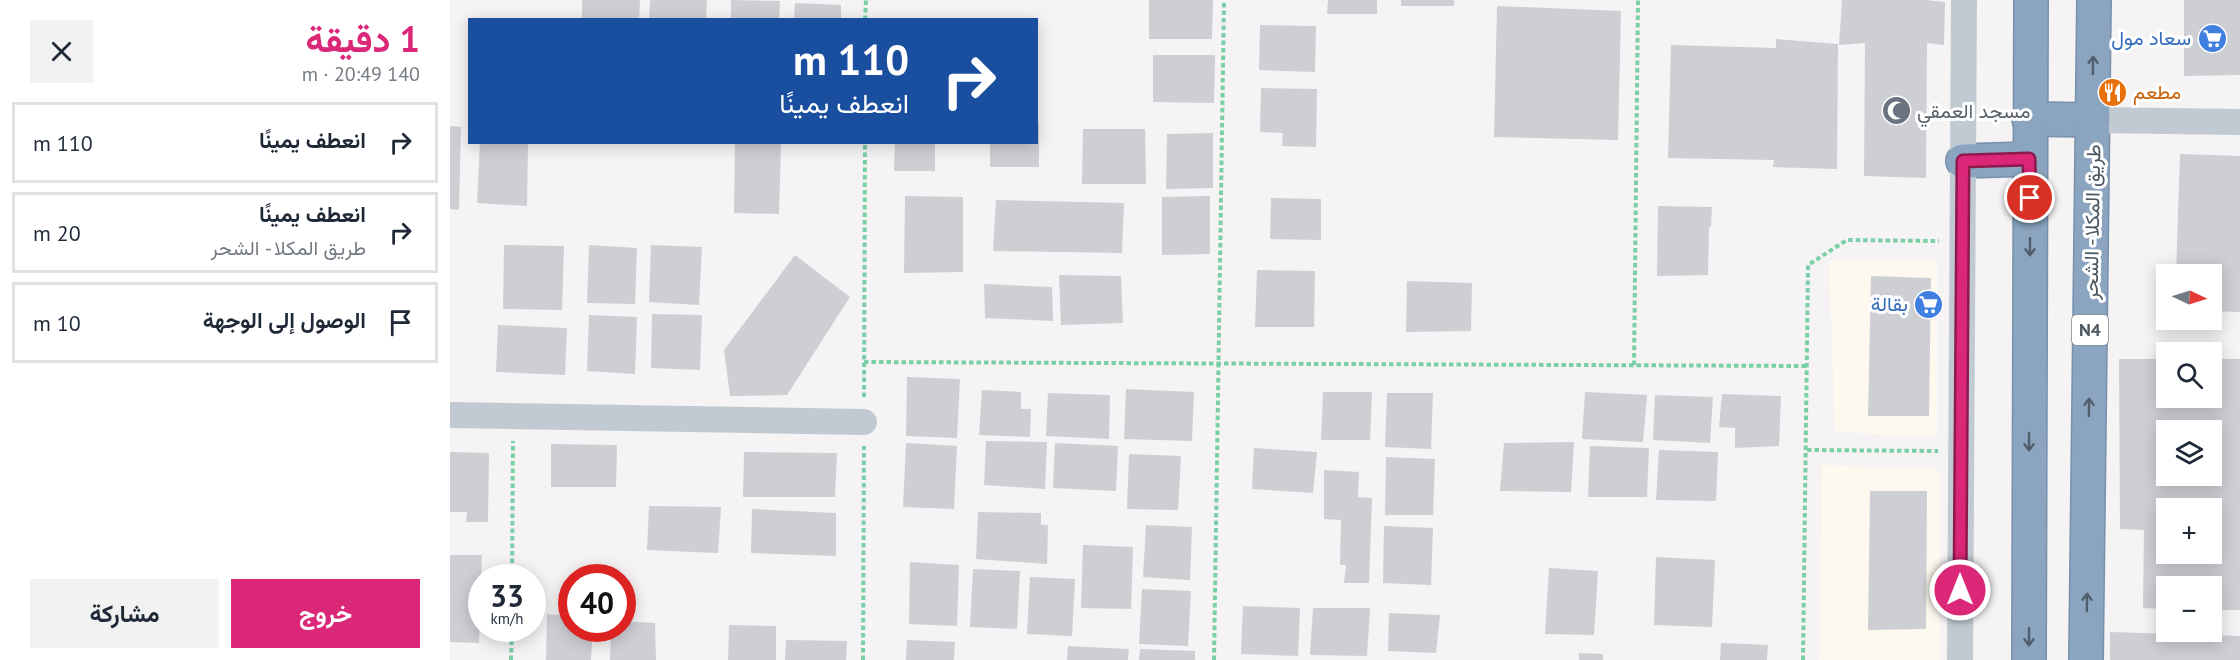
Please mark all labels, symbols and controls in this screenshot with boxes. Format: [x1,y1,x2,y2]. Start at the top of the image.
text: 1 دقيقة [306,15,420,62]
button: close [30,20,93,83]
supermarket icon: سعاد مول [2196,22,2228,54]
place label: سعاد مول [2111,25,2191,51]
text: 110 m [793,32,909,87]
icon: right [930,42,1008,120]
one-way arrow [2088,55,2099,75]
text: 140 m · 20:49 [302,61,420,87]
restaurant icon: مطعم [2096,76,2128,108]
place label: مطعم [2133,79,2181,105]
text: انعطف يمينًا [779,86,909,120]
mosque icon: مسجد العمقي [1880,95,1912,127]
place label: مسجد العمقي [1917,98,2030,128]
text: انعطف يمينًا [259,126,366,154]
icon: right [384,126,417,159]
text: 110 m [33,129,93,157]
street label: طريق المكلا - الشحر [2078,144,2106,301]
pin [2004,172,2055,223]
icon: arrive [2013,181,2046,214]
text: انعطف يمينًا [259,200,366,228]
icon: right [384,216,417,249]
text: 20 m [33,219,81,247]
text: طريق المكلا - الشحر [211,235,366,261]
one-way arrow [2024,237,2036,257]
north arrow [2156,264,2222,330]
map controls [2156,264,2222,642]
supermarket icon: بقالة [1913,288,1945,320]
place label: بقالة [1871,291,1908,317]
text: الوصول إلى الوجهة [203,306,366,334]
icon: arrive [384,306,417,339]
text: 10 m [33,309,81,337]
road number: N4 [2072,315,2108,345]
button: search [2156,342,2222,408]
one-way arrow [2083,397,2095,417]
button: layers [2156,420,2222,486]
one-way arrow [2023,432,2035,452]
button: + [2156,498,2222,564]
position arrow [1928,558,1992,622]
speed limit sign: 40 [558,564,636,642]
text: 33 [490,576,524,615]
button: − [2156,576,2222,642]
button: مشاركة [30,579,219,648]
button: خروج [231,579,420,648]
one-way arrow [2081,592,2093,612]
text: km/h [491,609,523,628]
one-way arrow [2023,627,2035,647]

